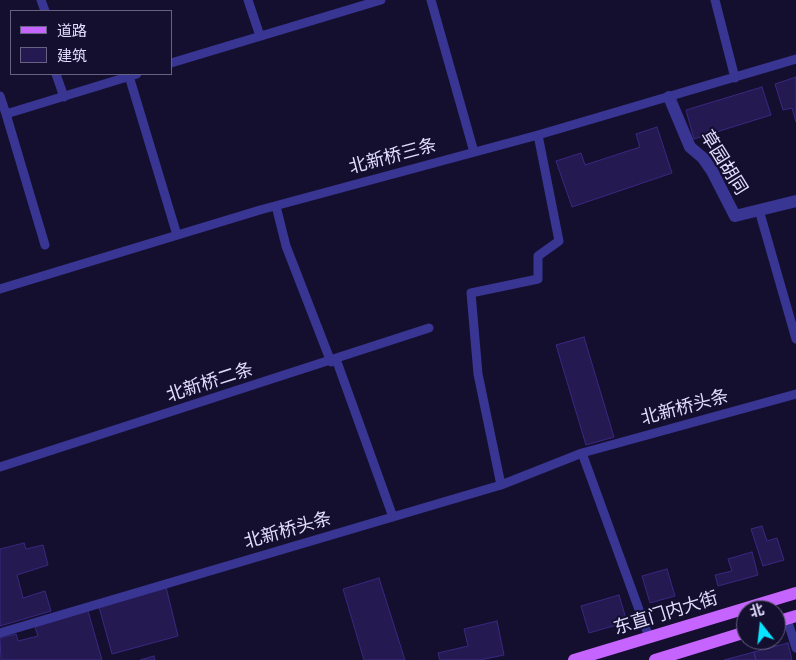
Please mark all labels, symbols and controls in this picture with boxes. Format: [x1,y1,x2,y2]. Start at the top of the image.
legend [10,10,172,75]
text: 道路 [57,22,87,40]
text: 建筑 [57,47,87,65]
street label: 草园胡同 [695,127,751,199]
street label: 北新桥三条 [347,135,439,179]
street label: 北新桥二条 [164,359,256,407]
street label: 北新桥头条 [639,386,731,430]
street label: 北新桥头条 [242,508,334,554]
street label: 东直门内大街 [611,588,721,640]
north arrow [736,600,786,650]
text: 北 [748,601,766,621]

